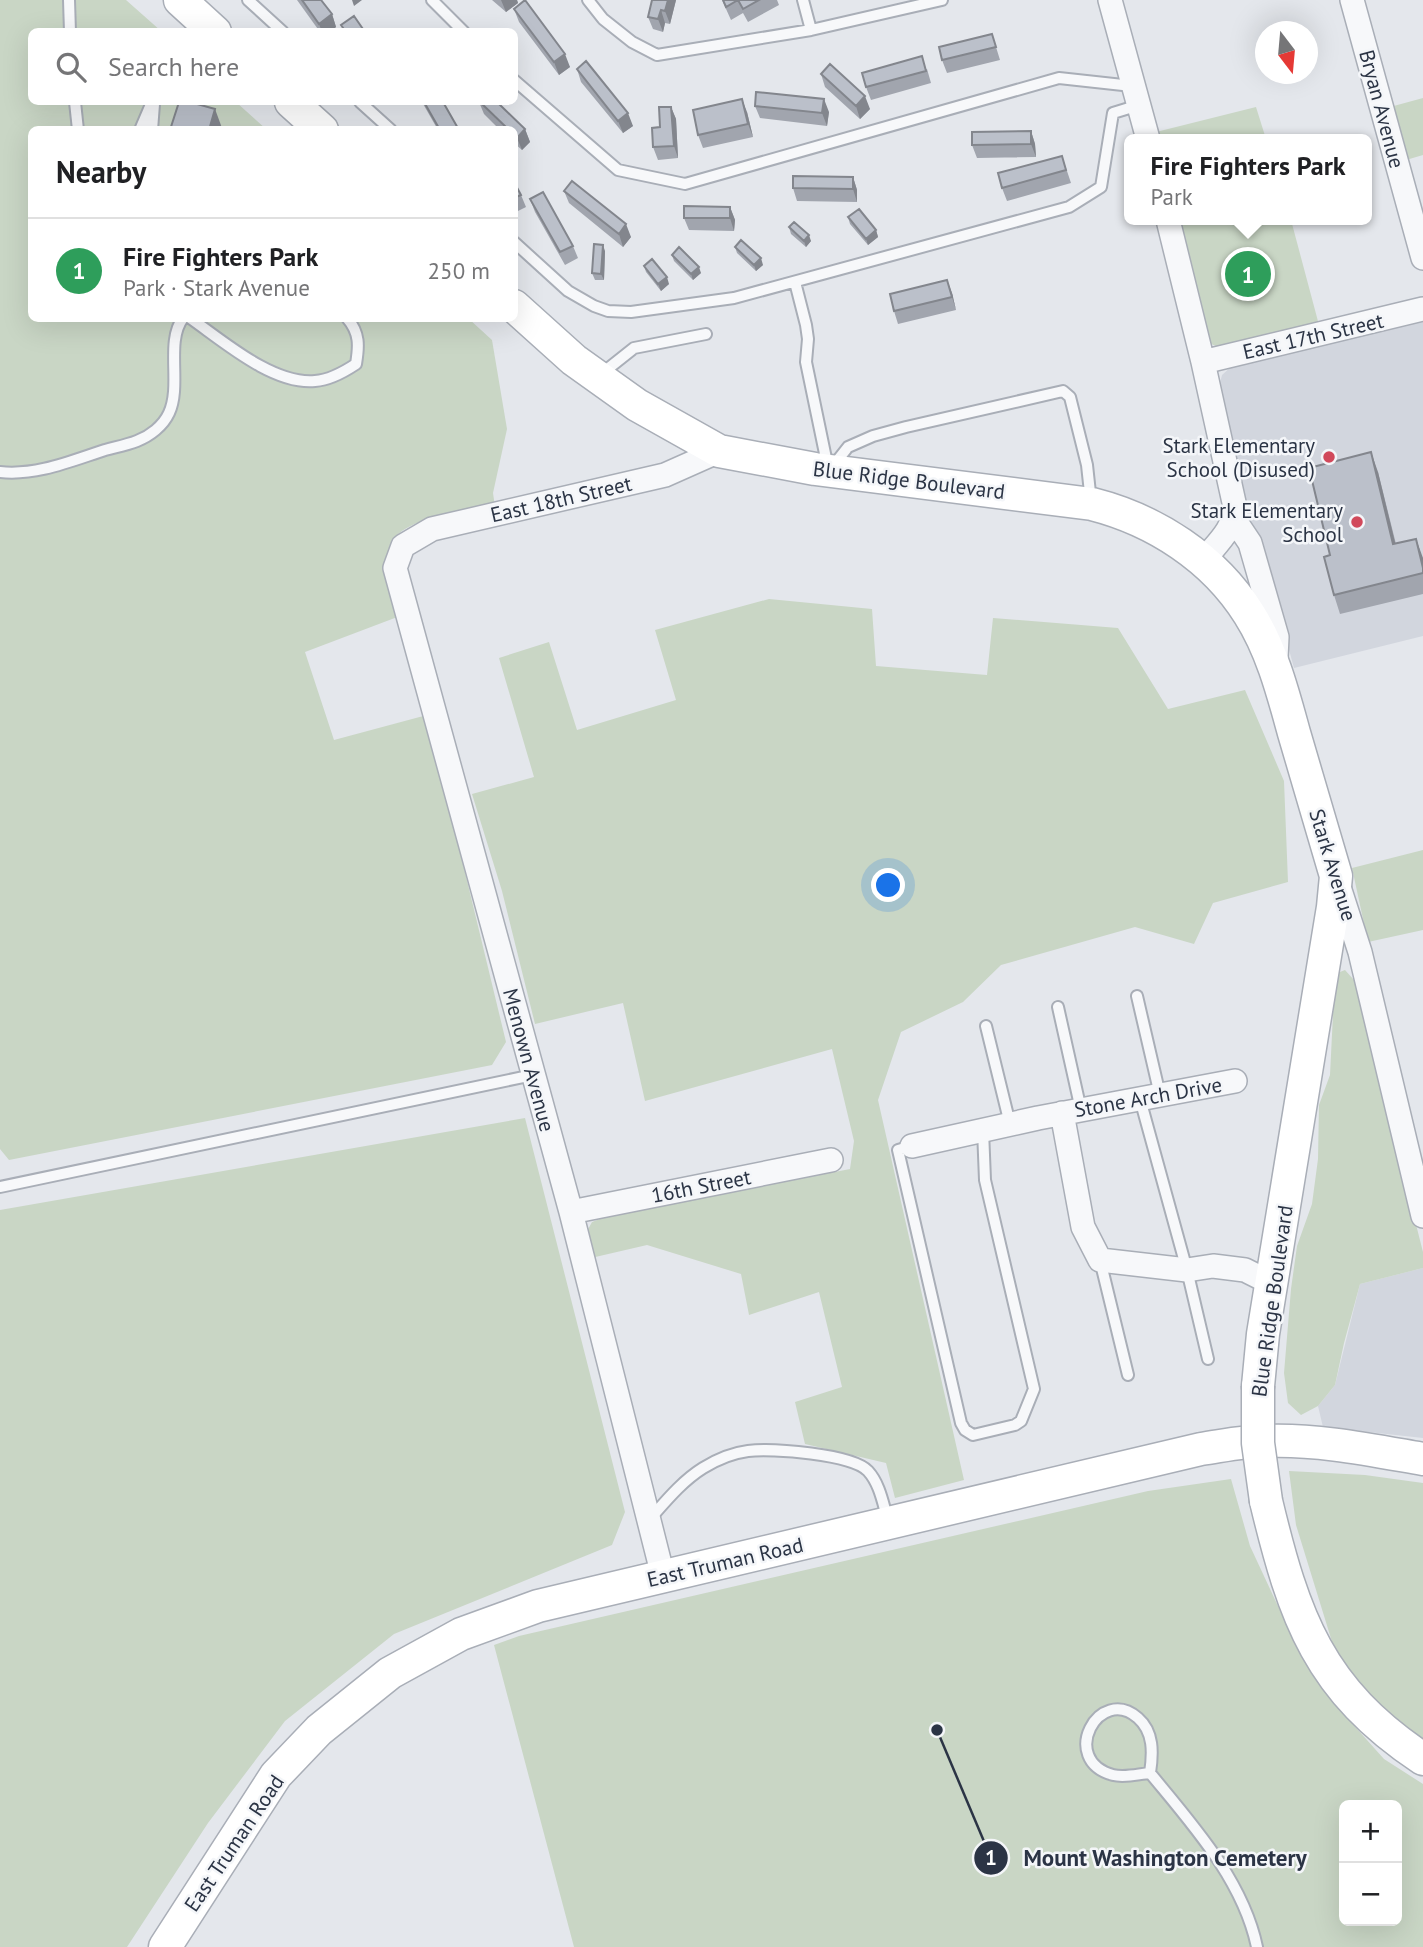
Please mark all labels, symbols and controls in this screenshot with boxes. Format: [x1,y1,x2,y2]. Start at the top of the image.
north arrow [1255,21,1318,84]
search box [28,28,518,105]
street label: Bryan Avenue [1353,47,1411,171]
icon: search [52,48,90,86]
text: Search here [108,50,239,83]
popup [1124,134,1372,225]
text: Fire Fighters Park [1150,149,1346,182]
text: Nearby [56,152,146,191]
text: Park [1150,182,1193,211]
text: Fire Fighters Park [123,240,318,273]
pin: 1 [1225,248,1271,300]
text: 1 [72,256,86,285]
text: 250 m [428,256,490,285]
text: Park · Stark Avenue [123,273,310,302]
street label: East 17th Street [1240,307,1386,365]
place label: Stark Elementary School (Disused) [1162,432,1315,483]
marker: Stark Elementary School (Disused) [1321,449,1337,465]
street label: Blue Ridge Boulevard [812,455,1006,505]
street label: East 18th Street [488,470,634,528]
place label: Stark Elementary School [1190,497,1343,548]
marker: Stark Elementary School [1349,514,1365,530]
street label: Stark Avenue [1303,806,1363,924]
your location [871,868,905,902]
street label: Menown Avenue [497,985,561,1135]
street label: Stone Arch Drive [1072,1071,1224,1123]
street label: 16th Street [649,1163,753,1209]
street label: Blue Ridge Boulevard [1245,1203,1299,1399]
street label: East Truman Road [644,1531,806,1593]
street label: East Truman Road [178,1769,290,1917]
map controls [1339,1800,1402,1926]
button: + [1339,1800,1402,1863]
callout: Mount Washington Cemetery [974,1836,1321,1880]
text: Mount Washington Cemetery [1023,1843,1308,1872]
text: 1 [985,1844,997,1871]
button: − [1339,1863,1402,1926]

